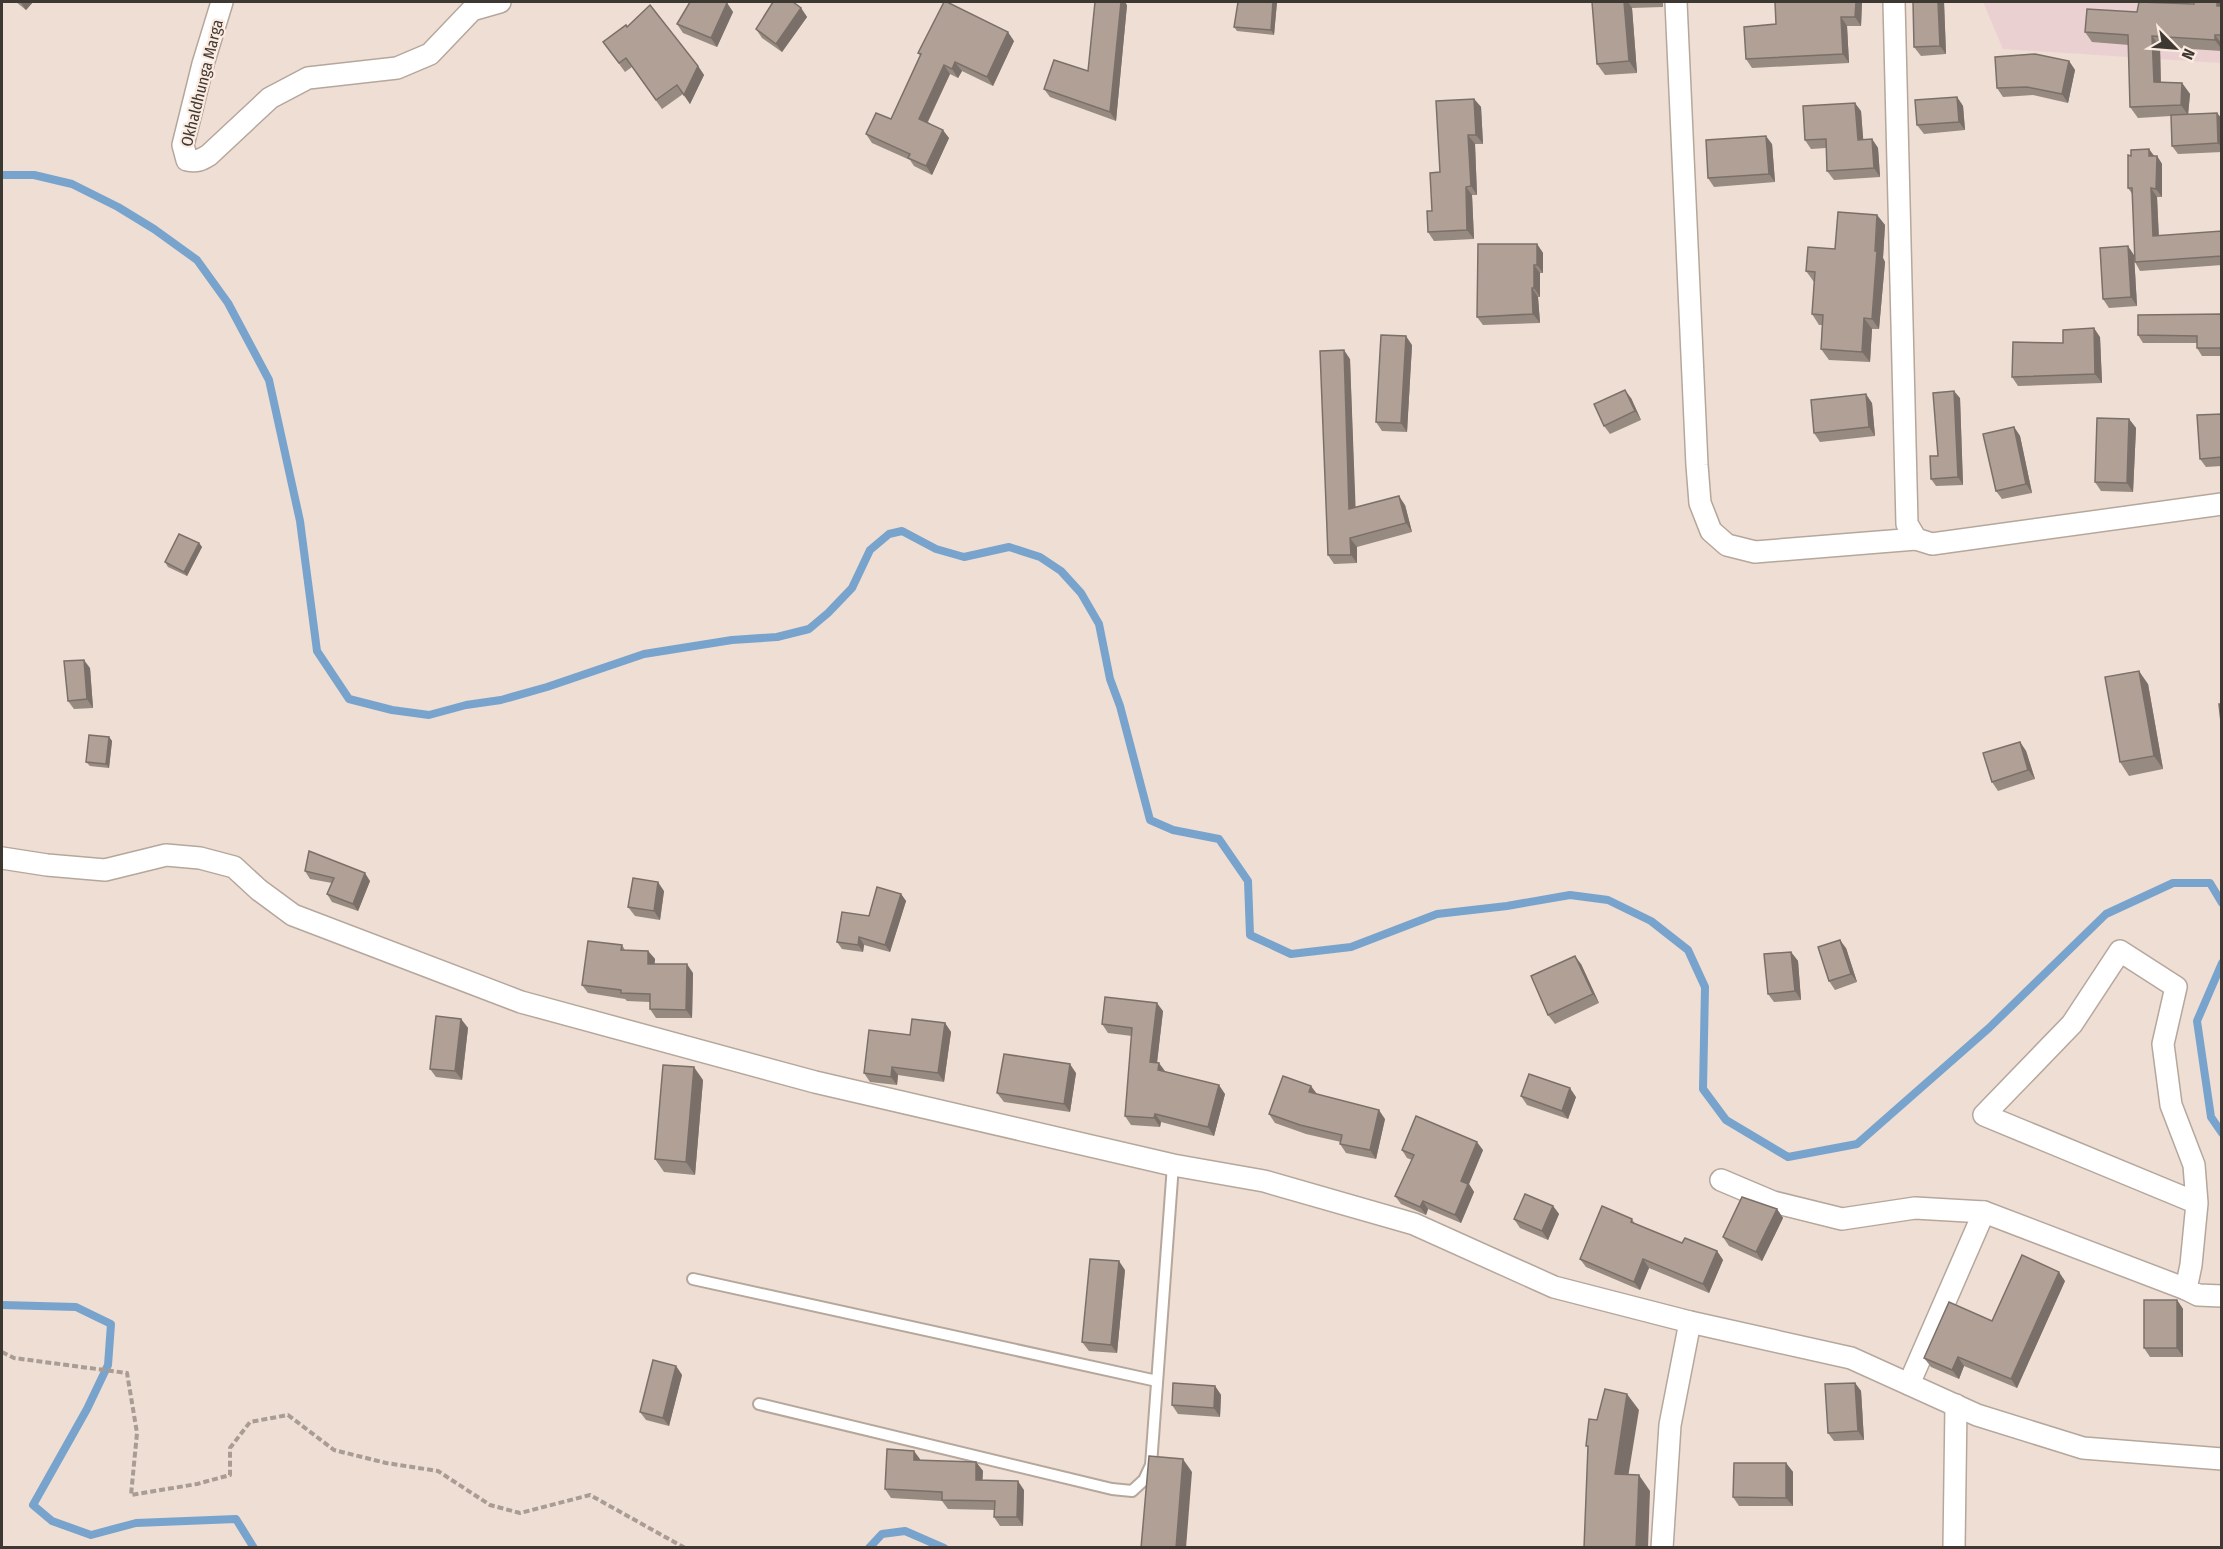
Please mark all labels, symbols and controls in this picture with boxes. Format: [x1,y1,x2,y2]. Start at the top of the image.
street label: Okhaldhunga Marga [177,17,227,148]
north arrow [2145,18,2205,78]
text: N [2178,46,2199,62]

